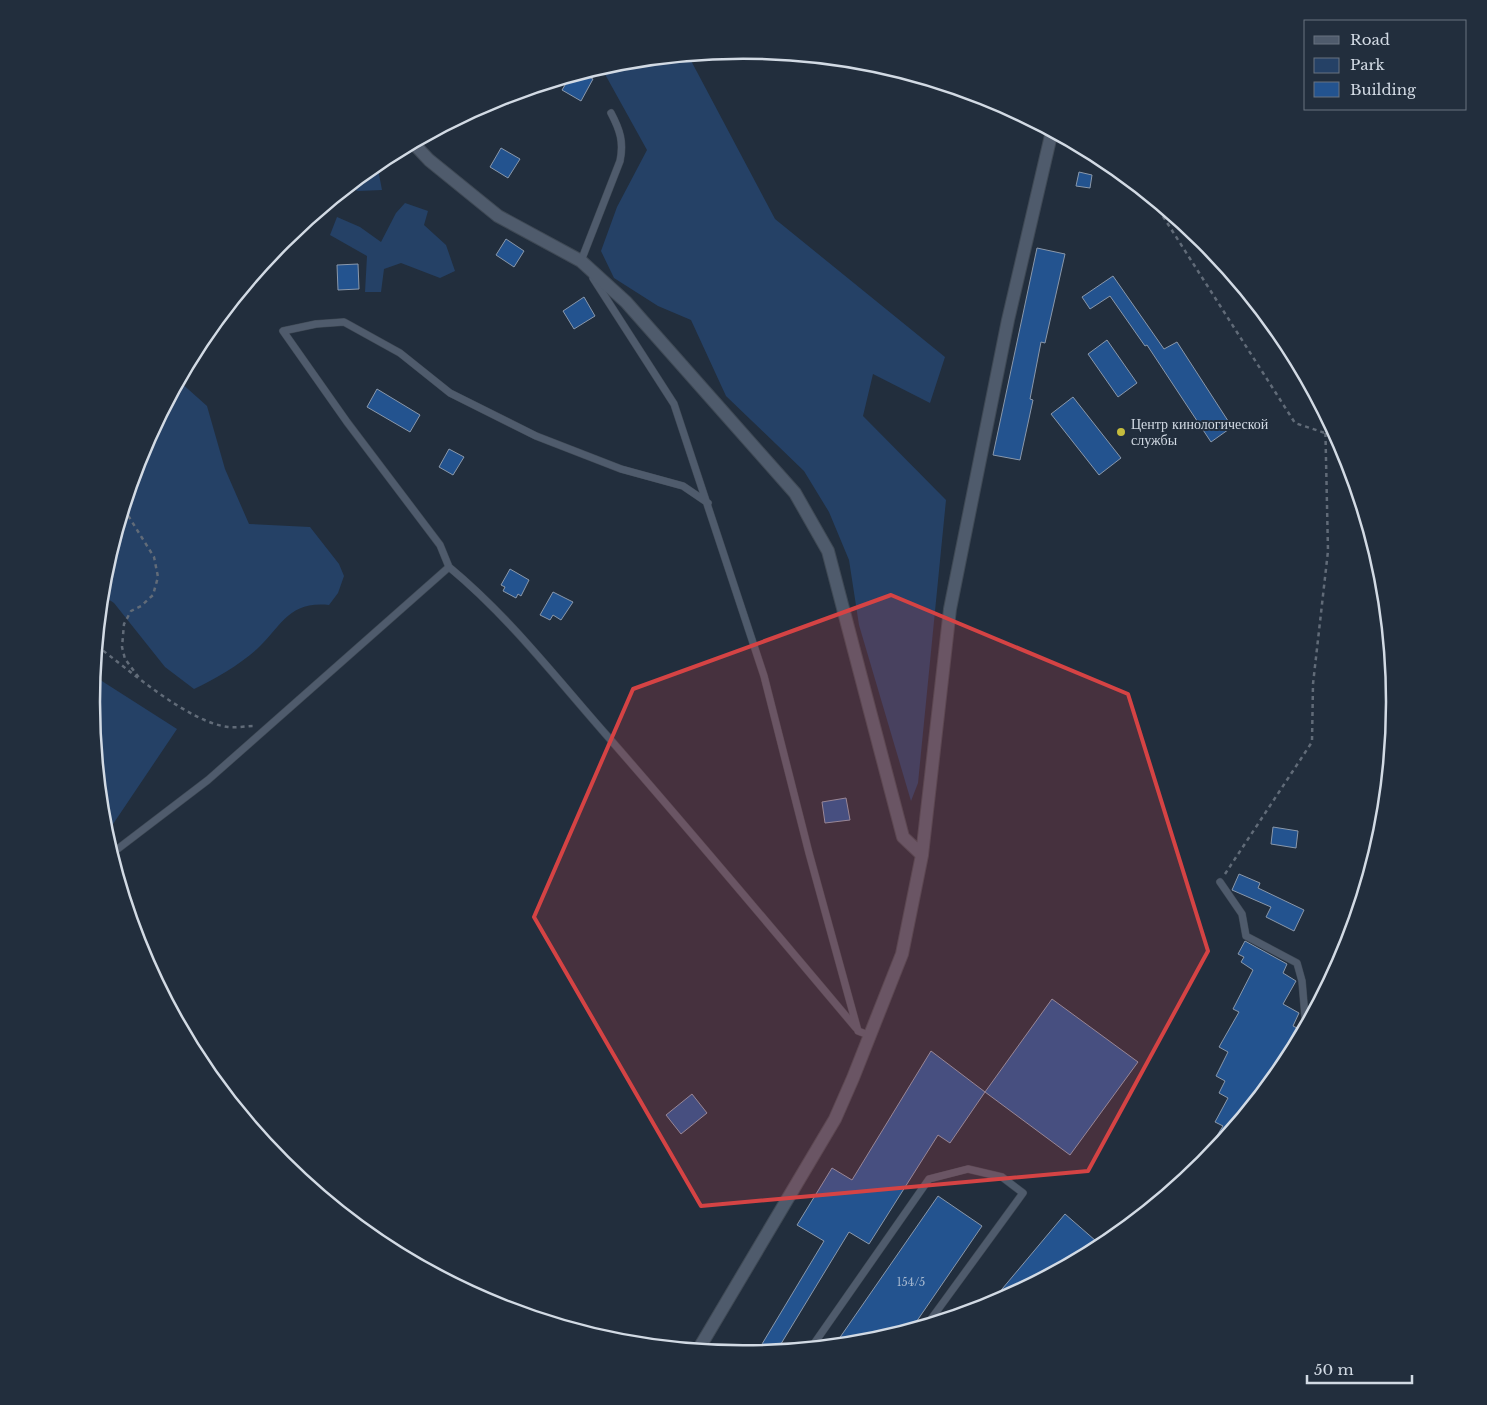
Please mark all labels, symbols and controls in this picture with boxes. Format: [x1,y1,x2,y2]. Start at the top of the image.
legend [1304,20,1467,110]
text: Road [1350,30,1390,49]
text: Park [1350,55,1386,74]
text: Building [1350,80,1417,99]
place label: Центр кинологической службы [1131,415,1269,449]
marker: Центр кинологической службы [1115,426,1127,438]
house number: 154/5 [897,1275,925,1289]
scale bar [1307,1352,1412,1384]
text: 50 m [1314,1360,1354,1379]

